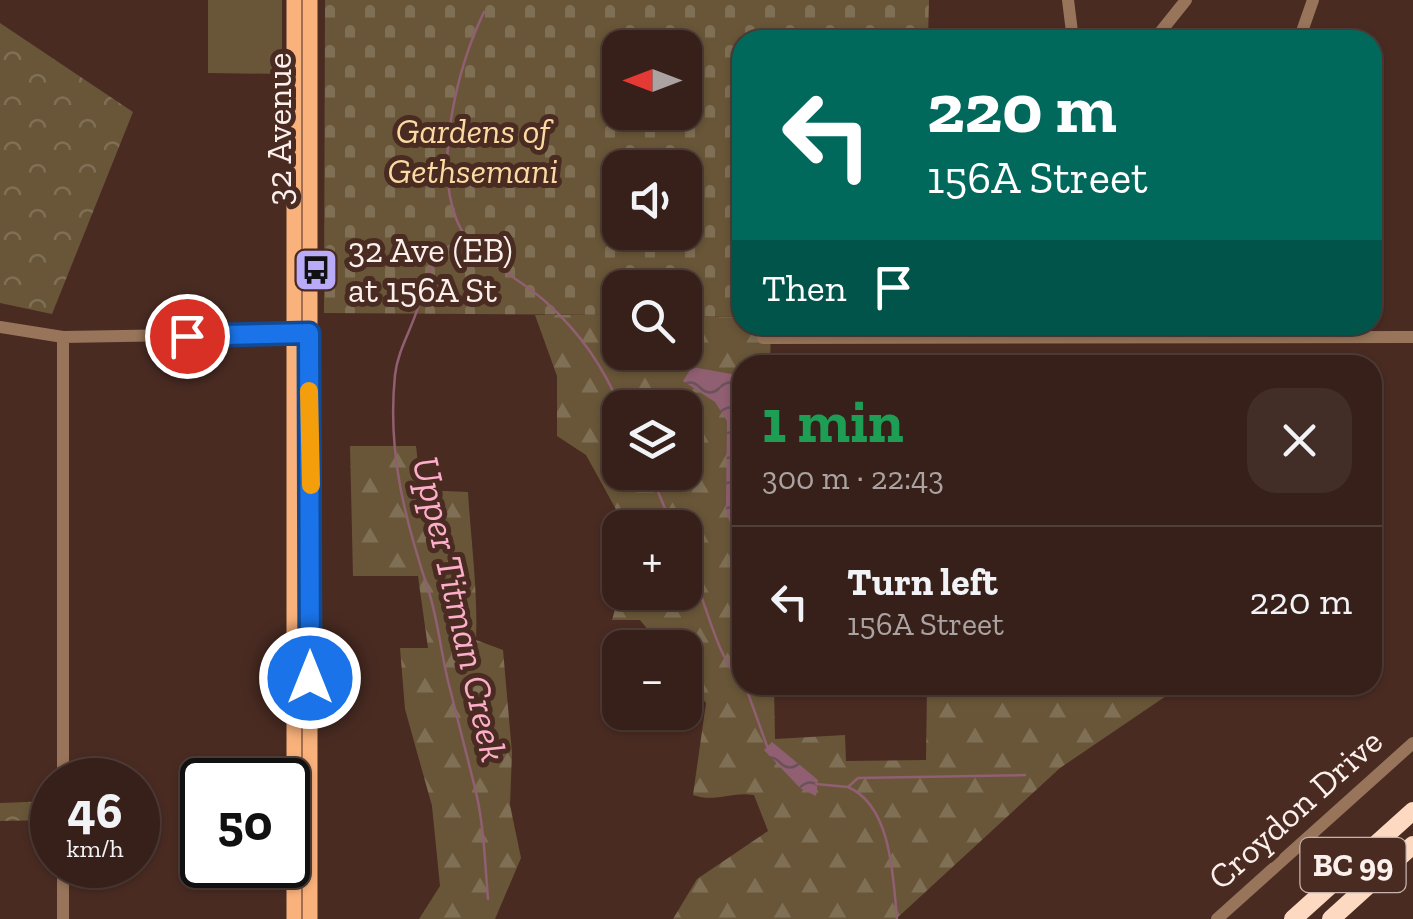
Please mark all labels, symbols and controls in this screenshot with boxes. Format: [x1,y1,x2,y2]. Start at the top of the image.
north arrow [602,30,702,130]
map controls [602,30,702,730]
street label: 32 Avenue [258,53,300,205]
text: 220 m [927,66,1117,150]
icon: left [762,70,892,200]
park label: Gardens of Gethsemani [388,110,558,192]
button: sound [602,150,702,250]
text: 156A Street [927,151,1148,205]
place label: 32 Ave (EB) at 156A St [348,229,513,311]
bus stop icon: 32 Ave (EB) at 156A St [293,247,339,293]
icon: arrive [866,260,921,315]
text: Then [762,265,846,311]
button: search [602,270,702,370]
pin [145,294,230,379]
icon: arrive [160,309,215,364]
text: 1 min [762,385,904,457]
button: close [1247,388,1352,493]
button: layers [602,390,702,490]
water label: Upper Titman Creek [403,452,517,766]
text: 300 m · 22:43 [762,459,944,497]
button: + [602,510,702,610]
text: Turn left [847,559,998,605]
icon: left [762,574,817,629]
text: 220 m [1250,578,1352,624]
text: 156A Street [847,605,1004,643]
position arrow [258,626,362,730]
button: − [602,630,702,730]
street label: Croydon Drive [1199,720,1391,898]
speed limit sign: 50 [180,758,310,888]
text: 46 [67,781,123,841]
text: km/h [66,833,124,863]
road number: BC 99 [1300,838,1406,892]

